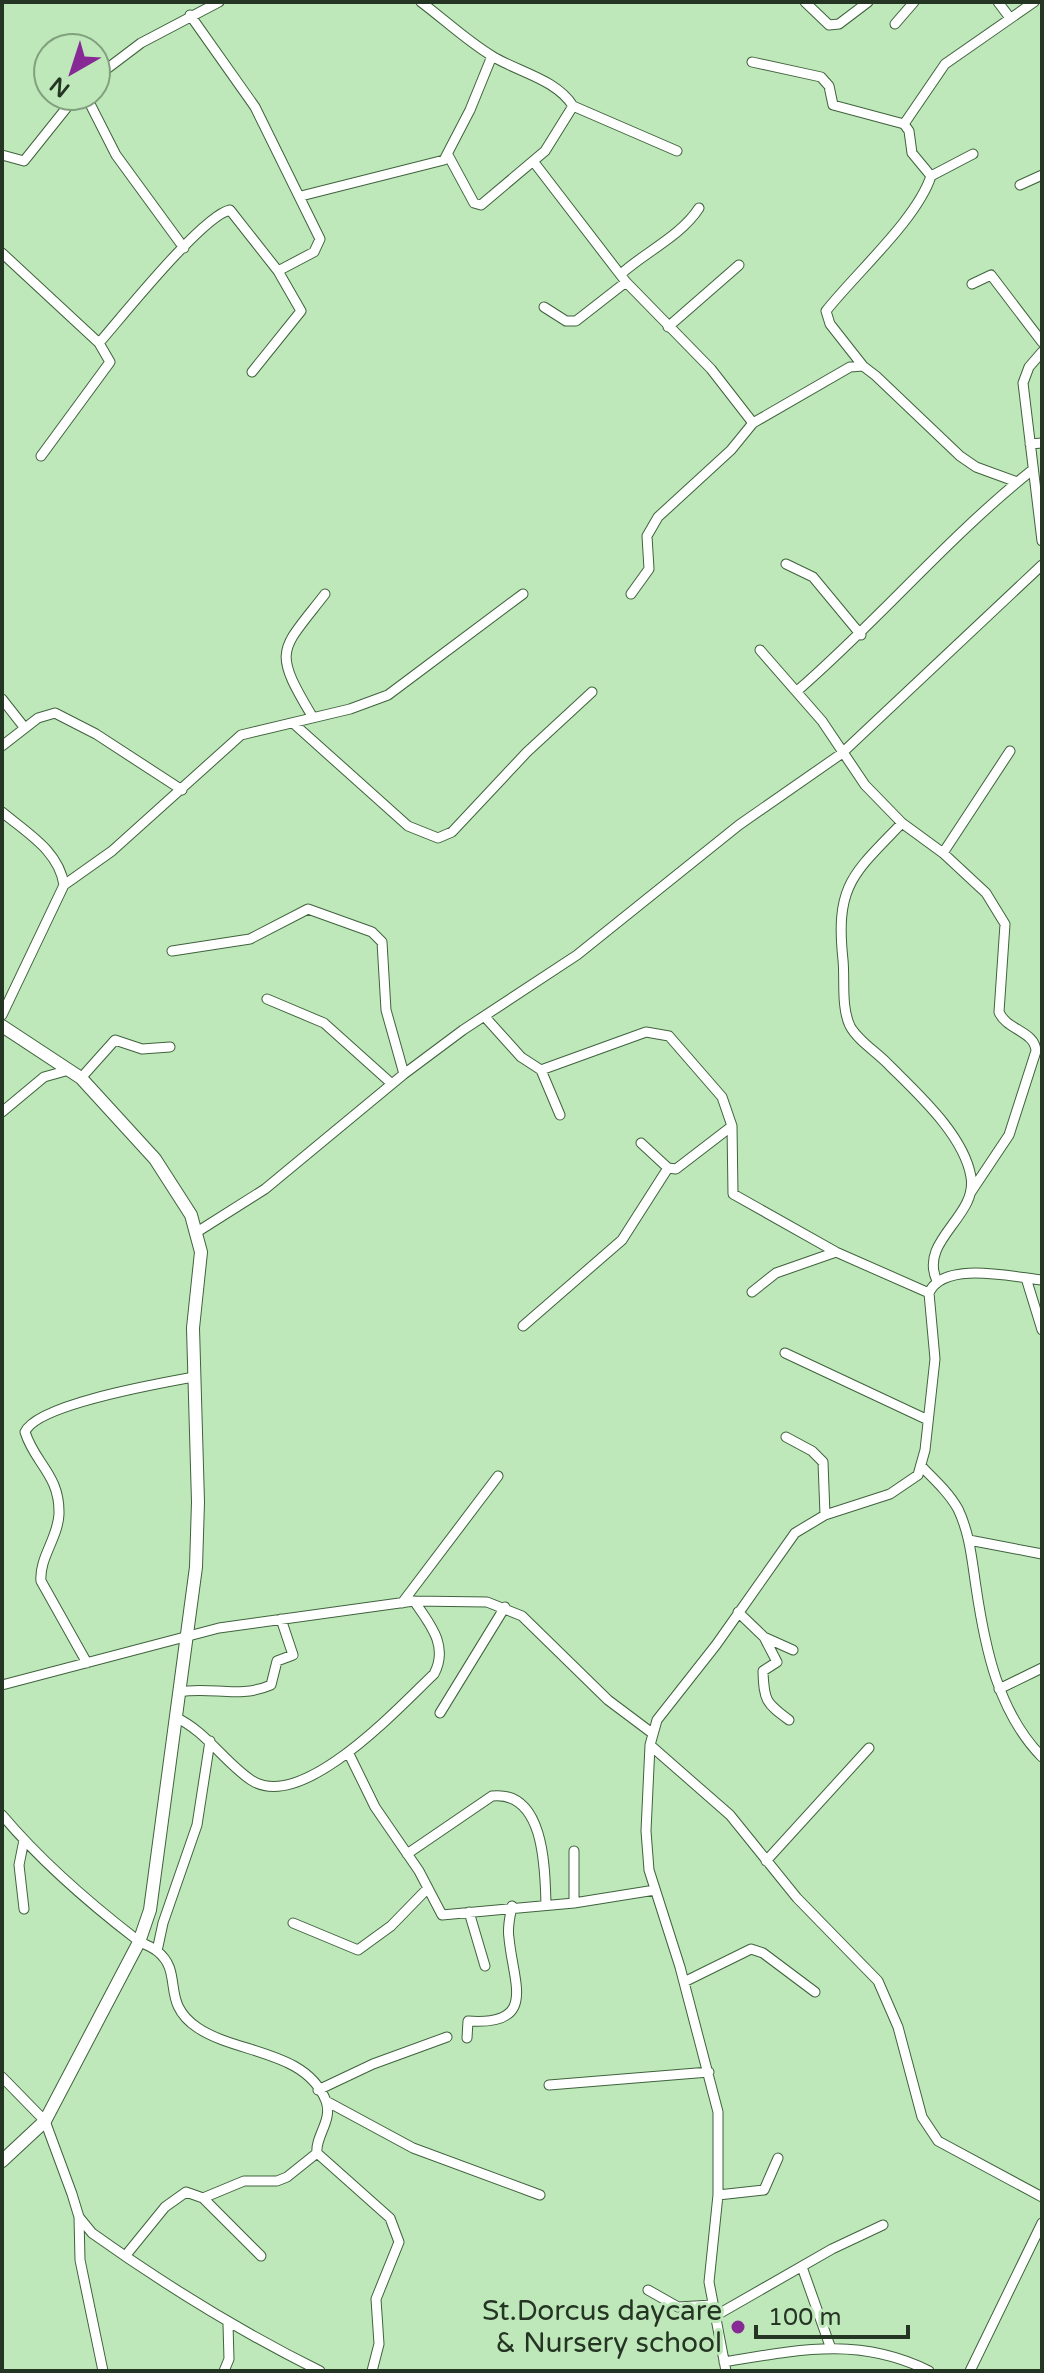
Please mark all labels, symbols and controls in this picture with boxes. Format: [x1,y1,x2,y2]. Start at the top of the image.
north arrow [32,32,112,112]
text: N [45,71,75,102]
scale bar [756,2289,908,2339]
place label: St.Dorcus daycare & Nursery school [482,2294,722,2360]
text: 100 m [768,2303,842,2332]
marker: St.Dorcus daycare & Nursery school [729,2318,747,2336]

